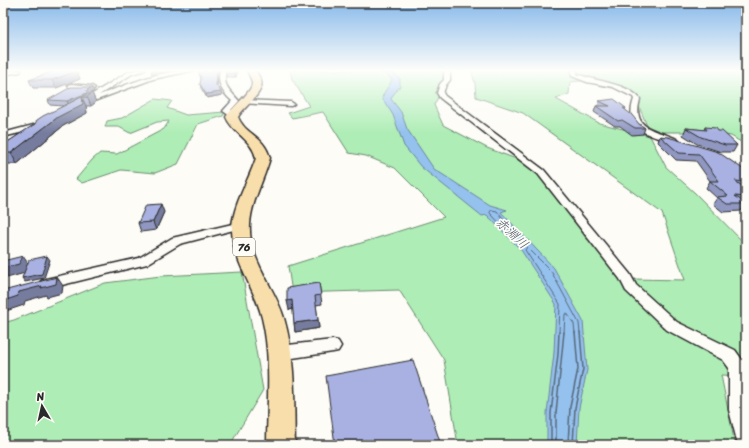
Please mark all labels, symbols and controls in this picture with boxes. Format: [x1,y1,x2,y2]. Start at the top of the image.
water label: 赤淵川 [490,211,534,255]
road number: 76 [233,238,255,256]
north arrow [22,386,62,426]
text: N [34,387,46,407]

